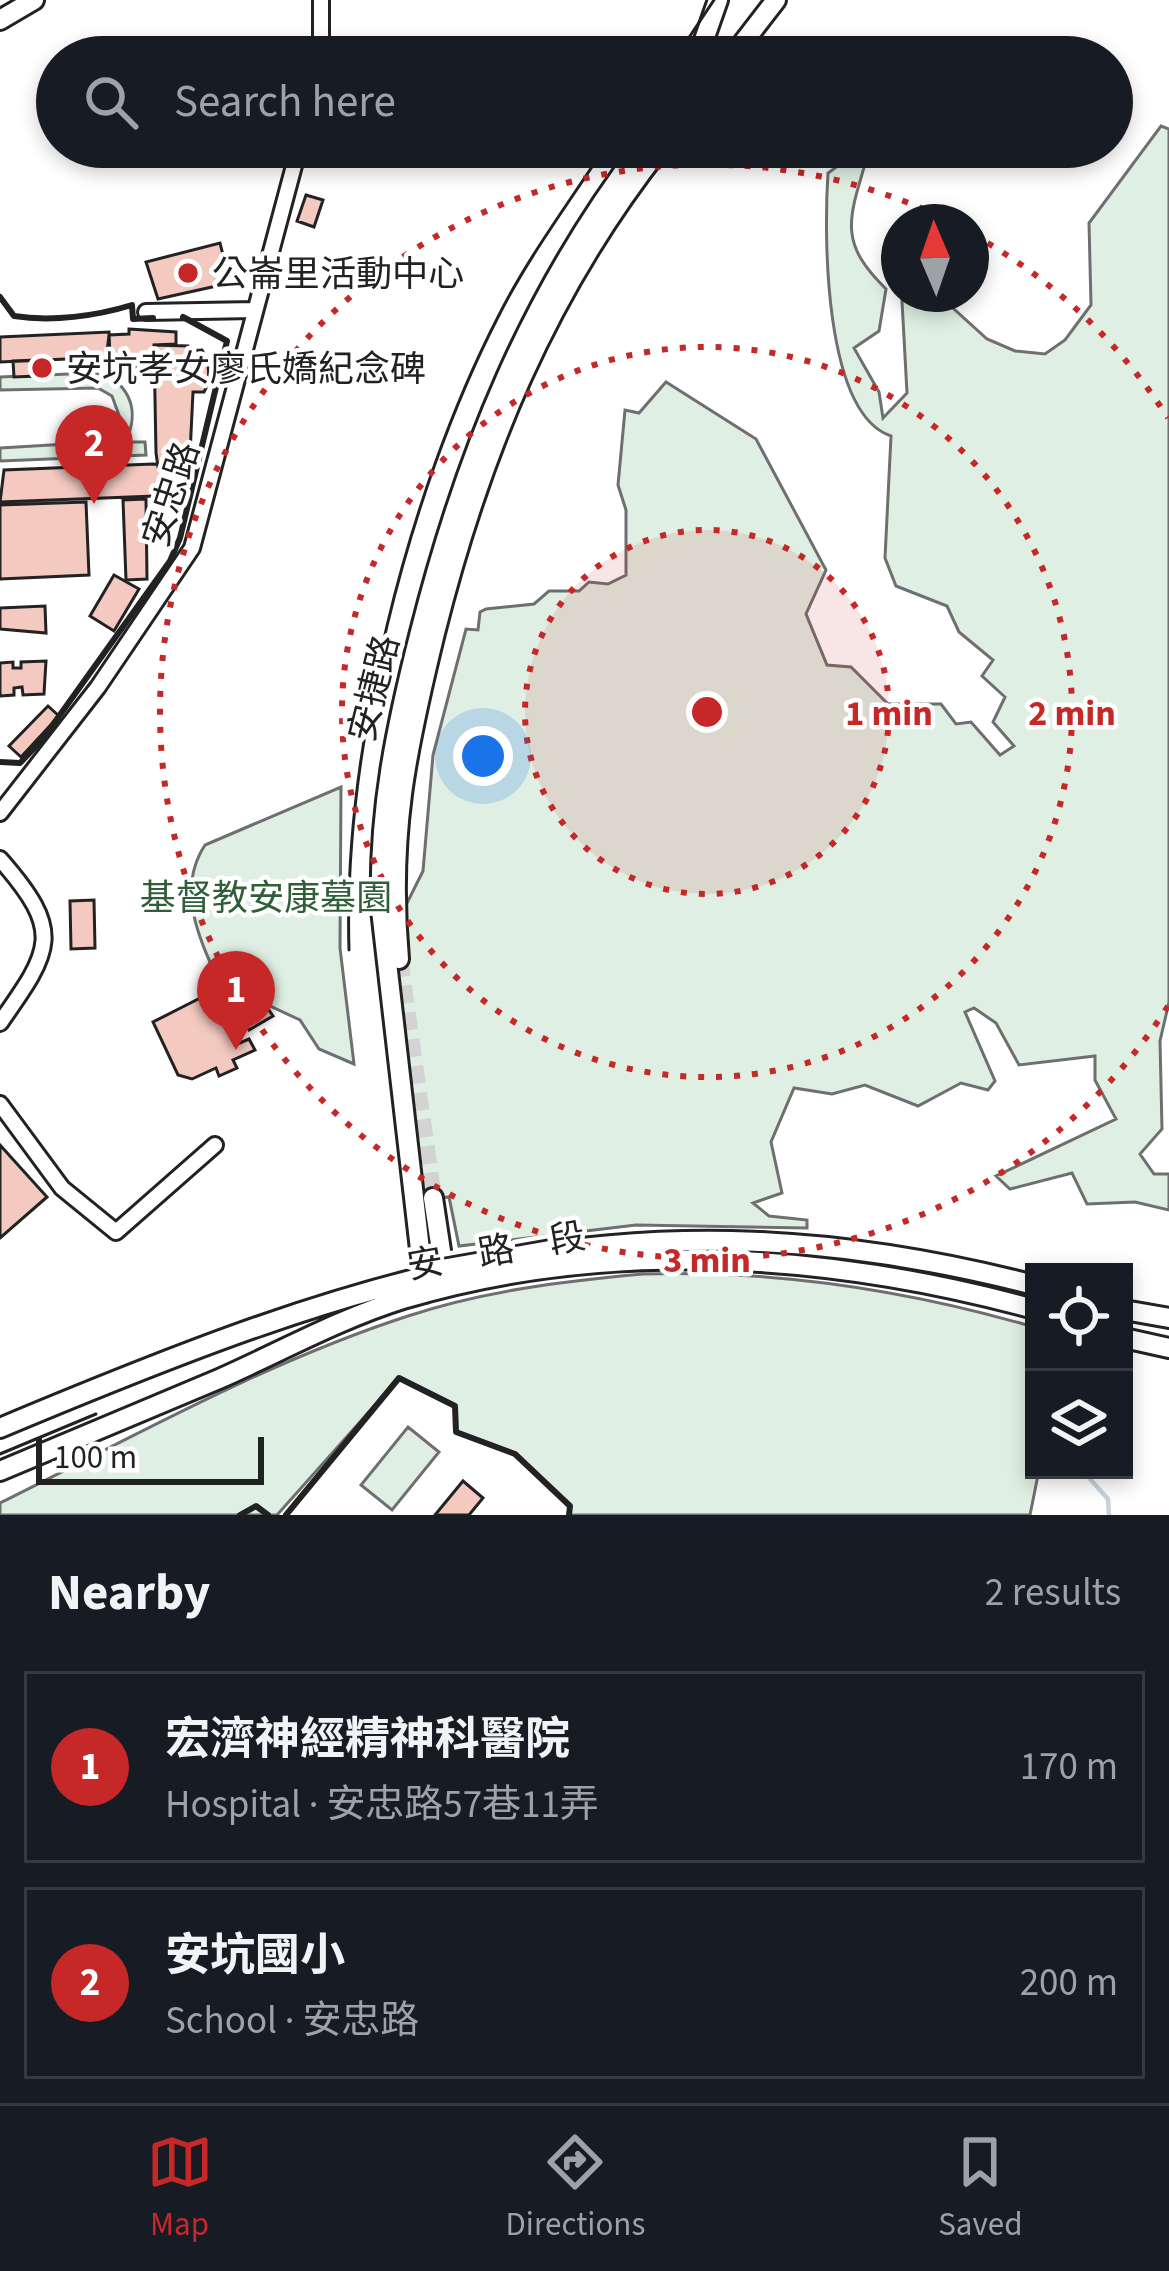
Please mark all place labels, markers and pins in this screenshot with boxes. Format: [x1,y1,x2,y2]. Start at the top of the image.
place label: 公崙里活動中心 [212,249,464,300]
marker: 公崙里活動中心 [175,260,201,286]
place label: 安坑孝女廖氏嬌紀念碑 [66,344,426,395]
marker: 安坑孝女廖氏嬌紀念碑 [29,355,55,381]
pin: 2 [55,405,133,504]
centre of rings [686,691,728,733]
pin: 1 [197,951,275,1050]

